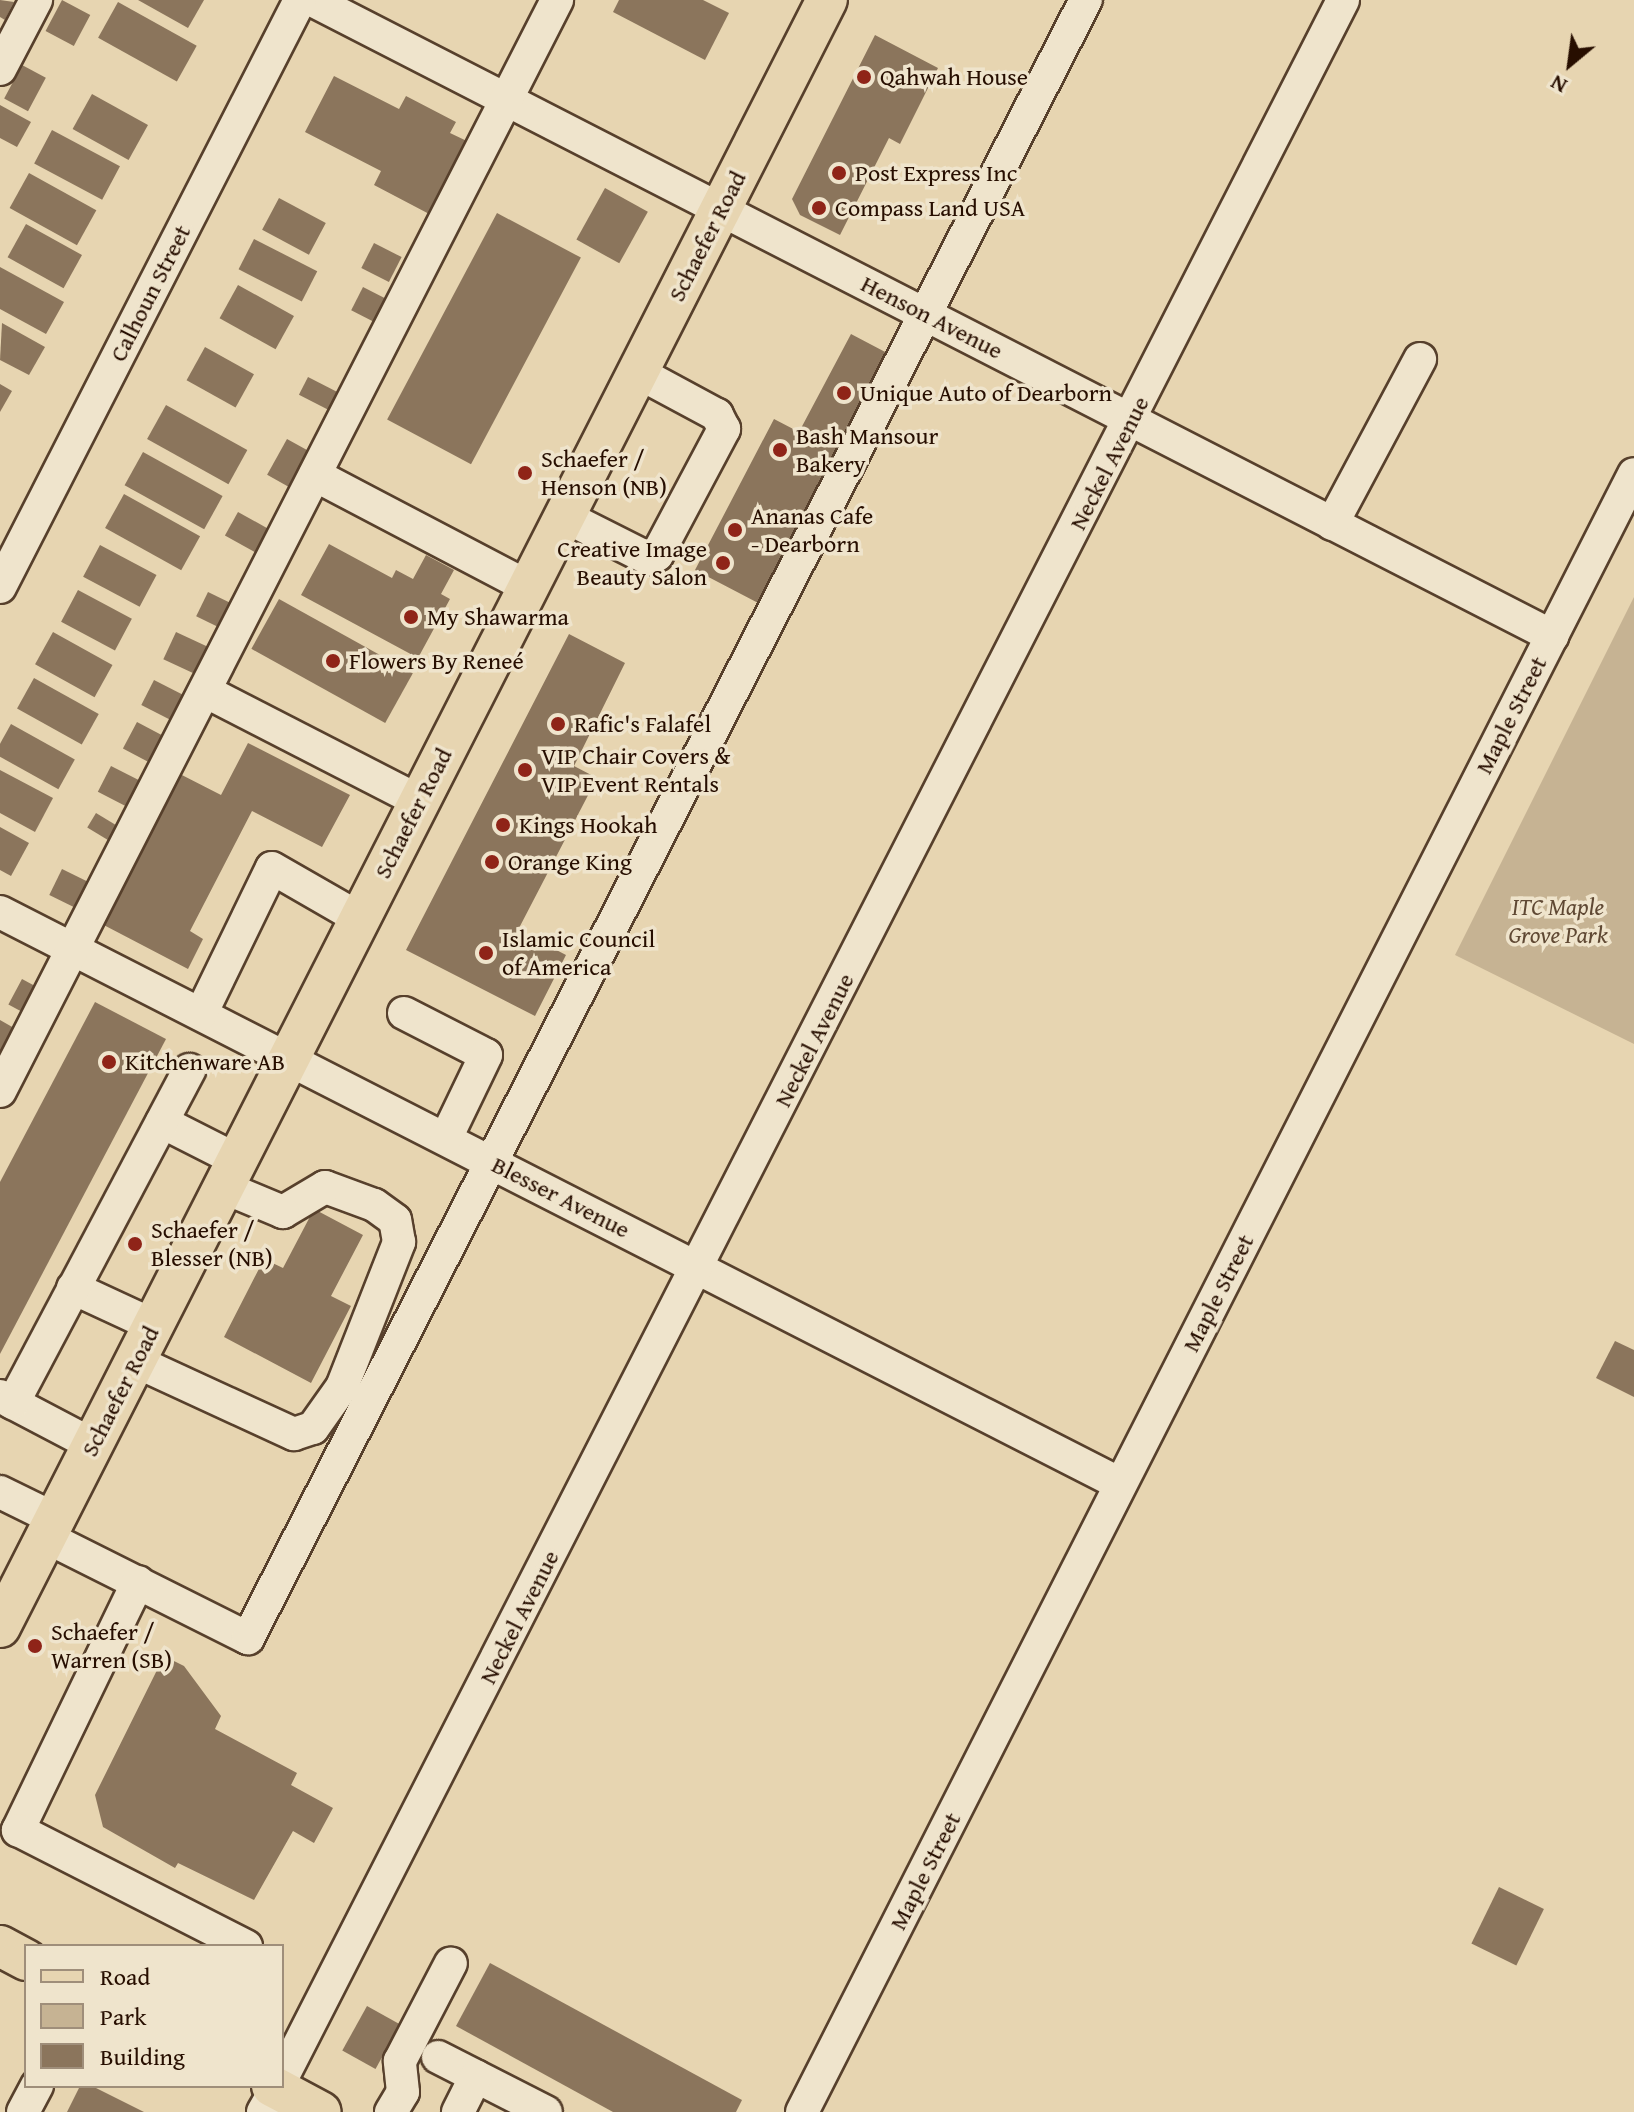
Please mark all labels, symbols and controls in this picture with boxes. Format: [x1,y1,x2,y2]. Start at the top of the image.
north arrow [1530,24,1610,104]
place label: Qahwah House [880,63,1028,91]
text: N [1544,67,1573,103]
marker: Qahwah House [855,68,873,86]
place label: Post Express Inc [855,159,1017,187]
marker: Post Express Inc [830,164,848,182]
street label: Schaefer Road [662,166,752,306]
place label: Compass Land USA [835,194,1025,222]
marker: Compass Land USA [810,199,828,217]
street label: Calhoun Street [103,220,197,366]
street label: Henson Avenue [856,269,1008,365]
place label: Unique Auto of Dearborn [860,379,1112,407]
marker: Unique Auto of Dearborn [835,384,853,402]
street label: Neckel Avenue [1063,391,1155,535]
place label: Bash Mansour Bakery [796,422,938,478]
marker: Bash Mansour Bakery [771,441,789,459]
place label: Schaefer / Henson (NB) [541,445,667,501]
marker: Schaefer / Henson (NB) [516,464,534,482]
place label: Ananas Cafe - Dearborn [751,502,873,558]
marker: Ananas Cafe - Dearborn [726,521,744,539]
place label: Creative Image Beauty Salon [557,535,707,591]
marker: Creative Image Beauty Salon [714,554,732,572]
place label: My Shawarma [427,603,569,631]
marker: My Shawarma [402,608,420,626]
place label: Flowers By Reneé [349,647,524,675]
street label: Maple Street [1469,651,1553,779]
marker: Flowers By Reneé [324,652,342,670]
place label: Rafic's Falafel [574,710,711,738]
marker: Rafic's Falafel [549,715,567,733]
place label: VIP Chair Covers & VIP Event Rentals [541,742,730,798]
street label: Schaefer Road [368,743,458,883]
marker: VIP Chair Covers & VIP Event Rentals [516,761,534,779]
place label: Kings Hookah [519,811,658,839]
marker: Kings Hookah [494,816,512,834]
place label: Orange King [508,848,632,876]
marker: Orange King [483,853,501,871]
park label: ITC Maple Grove Park [1508,893,1608,949]
place label: Islamic Council of America [502,925,655,981]
marker: Islamic Council of America [477,944,495,962]
street label: Neckel Avenue [768,968,860,1112]
place label: Kitchenware AB [125,1048,285,1076]
marker: Kitchenware AB [100,1053,118,1071]
street label: Blesser Avenue [487,1150,635,1244]
place label: Schaefer / Blesser (NB) [151,1216,273,1272]
street label: Maple Street [1176,1229,1260,1357]
marker: Schaefer / Blesser (NB) [126,1235,144,1253]
street label: Schaefer Road [75,1321,165,1461]
street label: Neckel Avenue [473,1545,565,1689]
place label: Schaefer / Warren (SB) [51,1618,172,1674]
marker: Schaefer / Warren (SB) [26,1637,44,1655]
street label: Maple Street [883,1807,967,1935]
legend [24,1944,284,2088]
text: Road [100,1959,150,1994]
text: Park [100,1999,146,2034]
text: Building [100,2039,185,2074]

